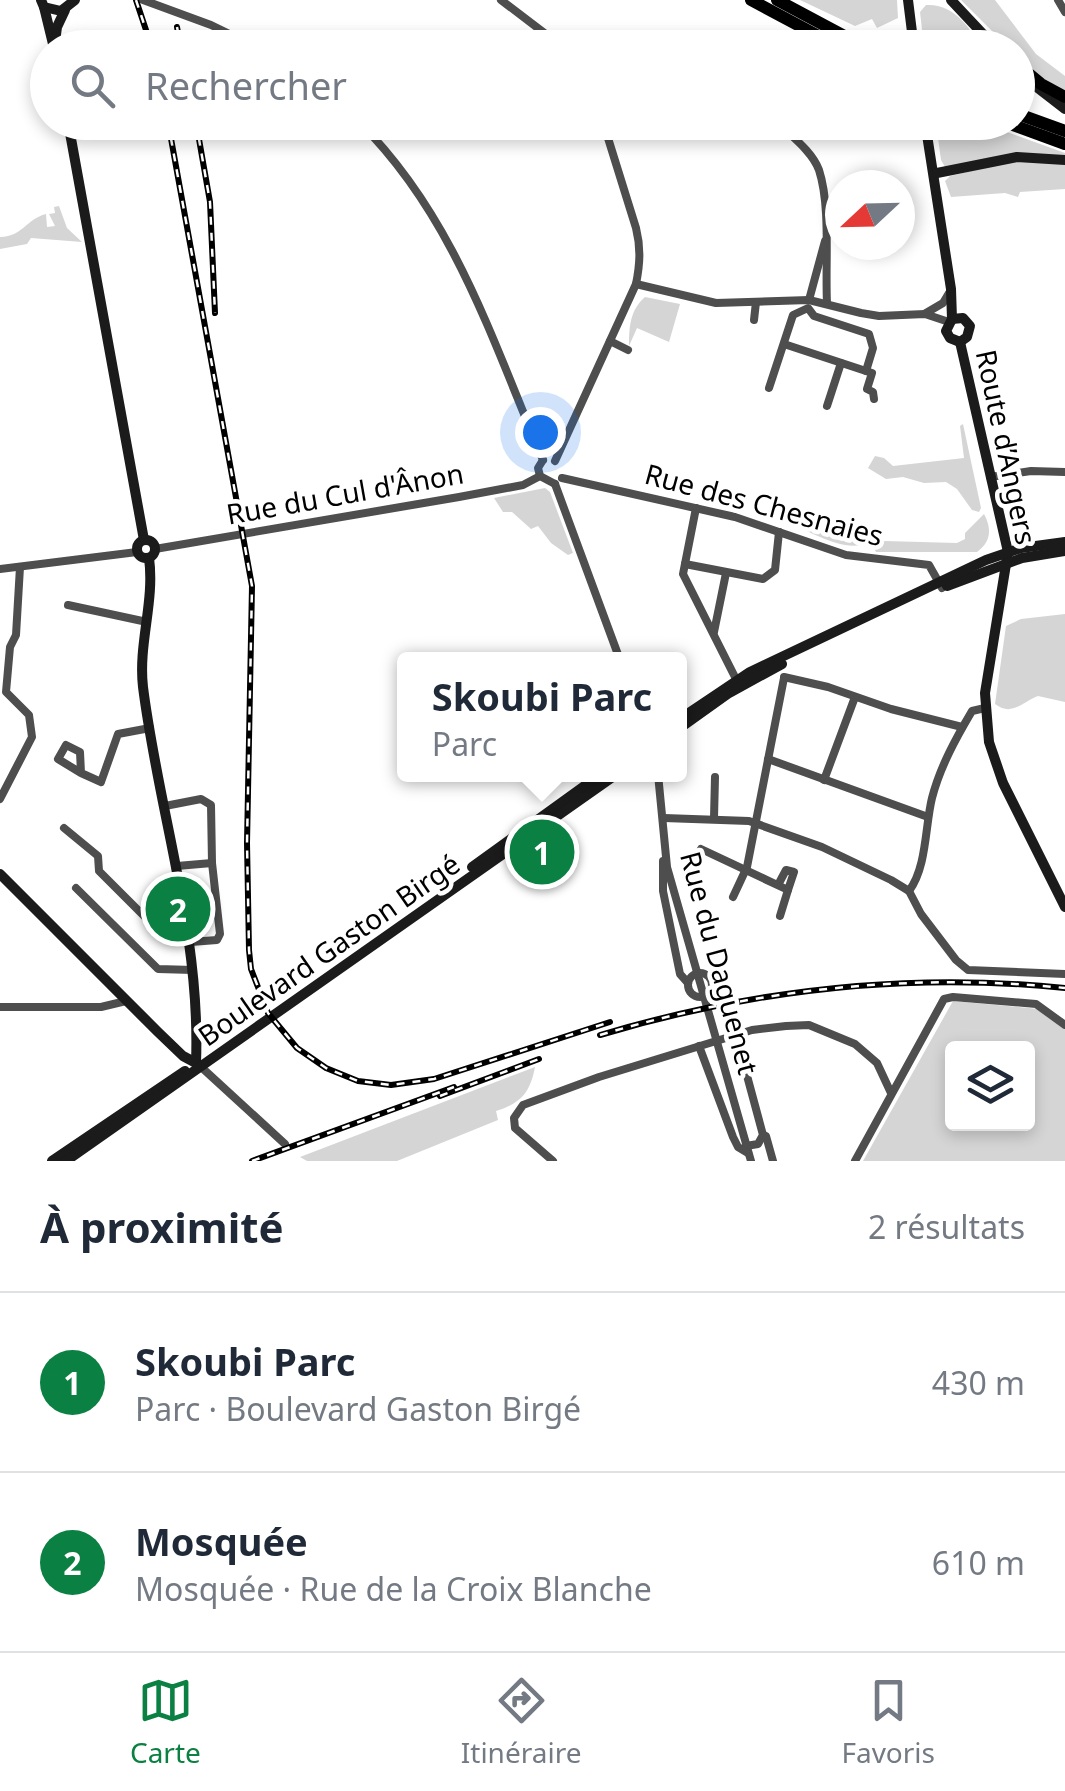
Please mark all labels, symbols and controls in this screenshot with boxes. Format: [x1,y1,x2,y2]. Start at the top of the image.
search box [30,30,1035,140]
icon: search [65,58,120,113]
text: Rechercher [145,59,347,111]
north arrow [825,170,915,260]
street label: Route d’Angers [968,346,1046,548]
your location [515,407,566,458]
street label: Rue du Cul d'Ânon [223,453,466,533]
street label: Rue des Chesnaies [641,454,888,554]
popup [397,652,687,782]
text: Skoubi Parc [432,670,652,722]
text: Parc [432,722,497,765]
pin: 1 [510,814,574,890]
street label: Boulevard Gaston Birgé [190,844,467,1054]
street label: Rue du Daguenet [672,847,768,1078]
pin: 2 [146,872,210,946]
map controls [945,1041,1035,1131]
button: layers [945,1041,1035,1131]
text: À proximité [40,1198,284,1255]
text: 2 résultats [868,1205,1025,1248]
text: Skoubi Parc [135,1335,355,1387]
text: 1 [63,1361,82,1404]
text: 430 m [932,1361,1025,1404]
text: Parc · Boulevard Gaston Birgé [135,1387,581,1430]
text: Mosquée [135,1515,308,1567]
text: 2 [63,1541,82,1584]
text: 610 m [932,1541,1025,1584]
text: Mosquée · Rue de la Croix Blanche [135,1567,652,1610]
tab: Carte [130,1673,201,1771]
tab: Itinéraire [461,1673,581,1771]
tab: Favoris [841,1673,935,1771]

